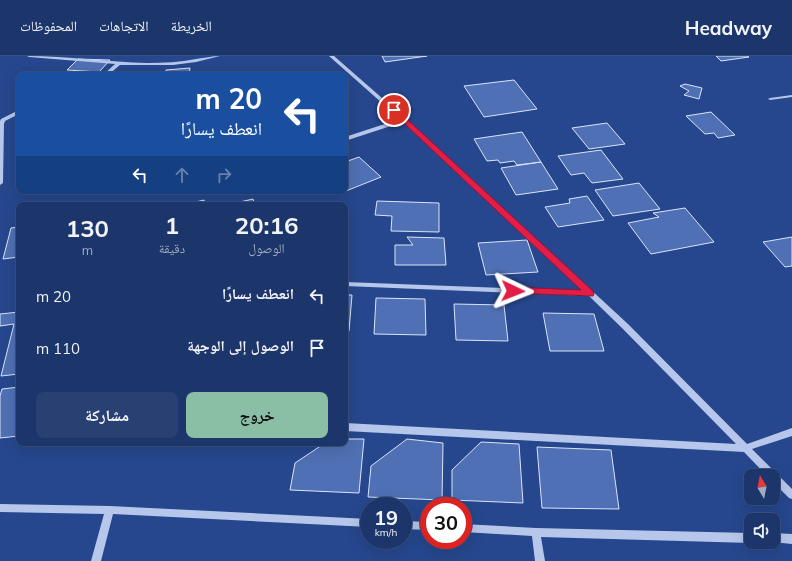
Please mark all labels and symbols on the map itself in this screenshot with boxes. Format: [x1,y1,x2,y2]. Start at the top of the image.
pin [377,93,411,127]
position arrow [492,270,534,312]
north arrow [744,469,780,505]
speed limit sign: 30 [420,497,472,549]

